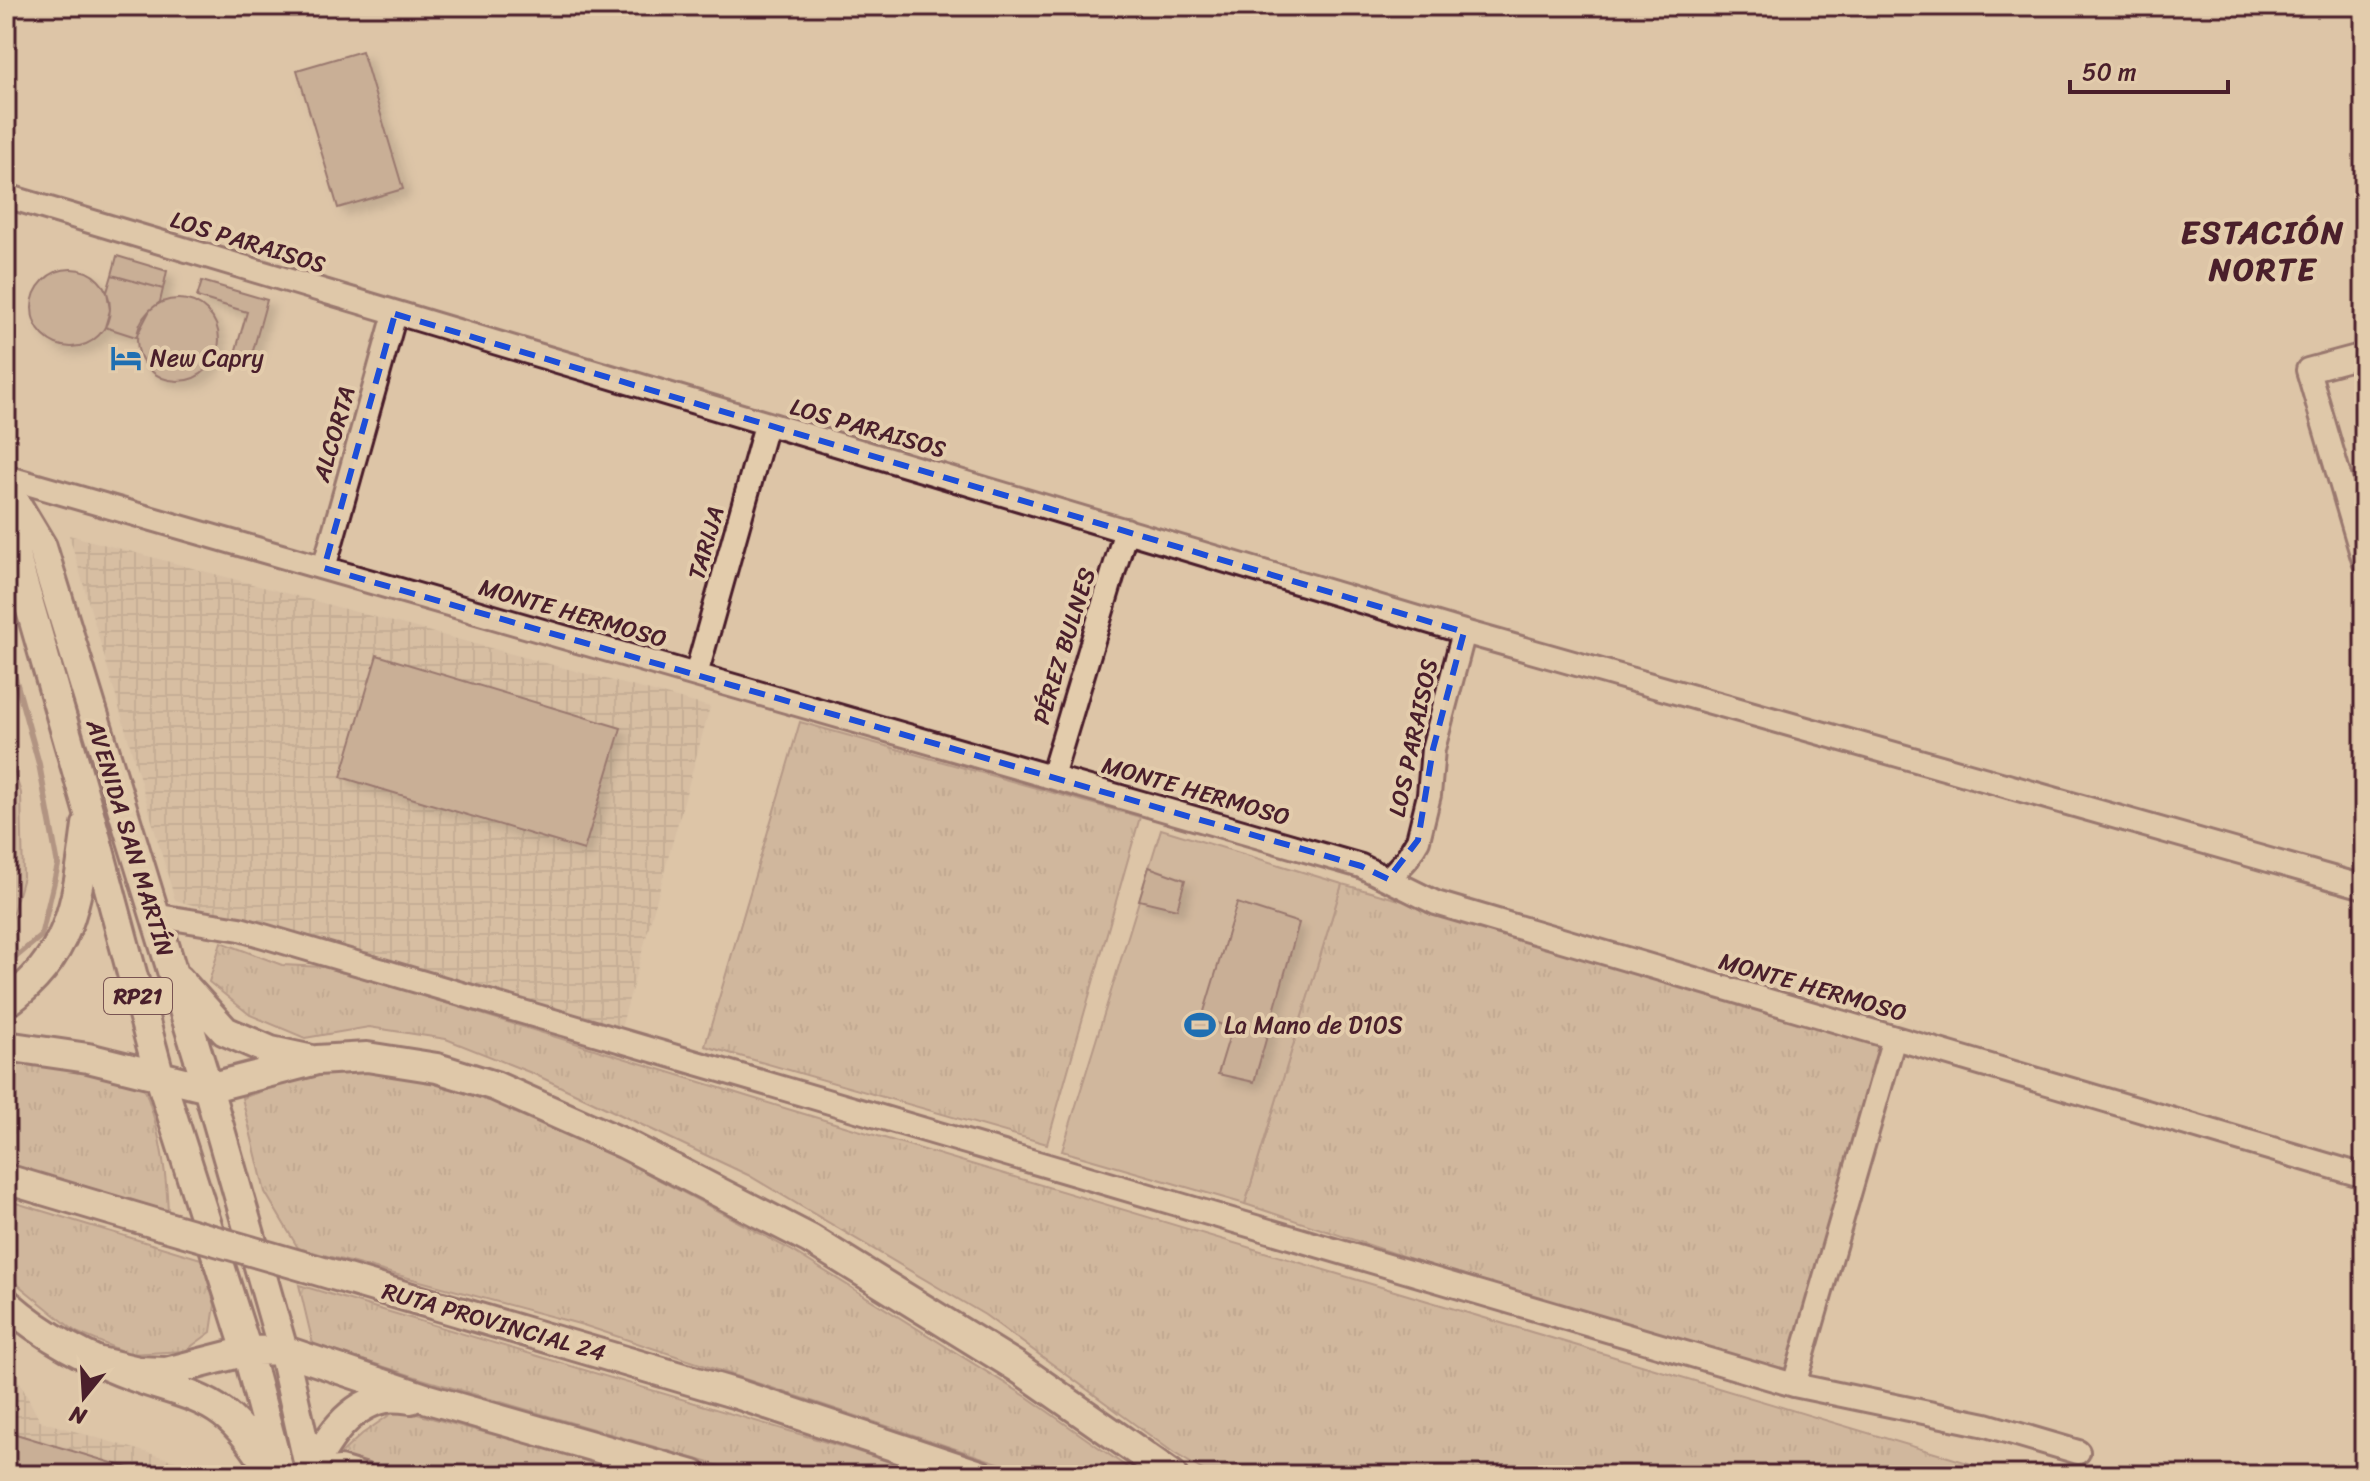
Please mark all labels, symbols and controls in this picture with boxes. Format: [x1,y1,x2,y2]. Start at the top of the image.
scale bar [2070,44,2228,94]
text: 50 m [2082,51,2137,93]
street label: LOS PARAISOS [165,198,331,286]
district label: ESTACIÓN NORTE [2181,204,2345,298]
place label: New Capry [150,337,264,379]
hotel icon: New Capry [109,341,143,375]
street label: ALCORTA [300,381,368,488]
street label: LOS PARAISOS [785,386,951,470]
street label: TARIJA [675,501,737,585]
street label: PÉREZ BULNES [1020,562,1108,730]
street label: MONTE HERMOSO [474,566,672,660]
street label: LOS PARAISOS [1376,655,1450,821]
street label: AVENIDA SAN MARTÍN [74,713,186,962]
street label: MONTE HERMOSO [1097,744,1295,838]
street label: MONTE HERMOSO [1714,940,1912,1034]
road number: RP21 [104,978,172,1014]
place label: La Mano de D10S [1224,1004,1403,1046]
sports icon: La Mano de D10S [1183,1008,1217,1042]
street label: RUTA PROVINCIAL 24 [377,1270,611,1374]
north arrow [44,1357,124,1437]
text: N [64,1394,92,1437]

